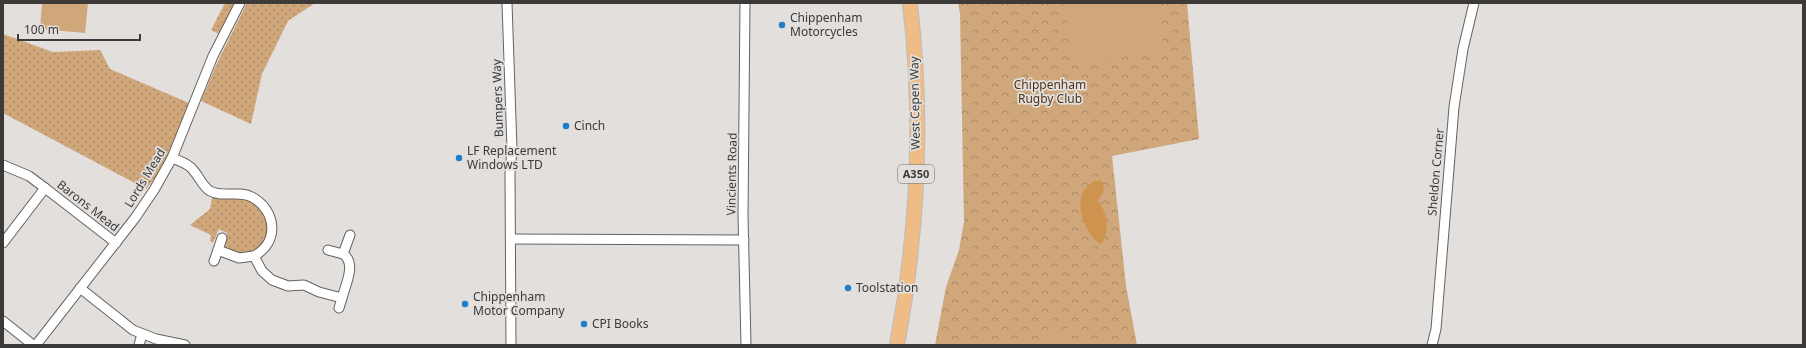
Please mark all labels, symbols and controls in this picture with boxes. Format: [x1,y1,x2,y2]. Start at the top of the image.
place label: Chippenham Motorcycles [790,9,862,40]
scale bar [18,16,140,42]
marker: Chippenham Motorcycles [777,20,787,30]
text: 100 m [24,21,59,38]
street label: West Cepen Way [905,55,924,150]
street label: Bumpers Way [488,58,507,137]
park label: Chippenham Rugby Club [1014,76,1086,107]
place label: Cinch [574,117,605,134]
marker: Cinch [561,121,571,131]
street label: Sheldon Corner [1423,127,1448,217]
street label: Vincients Road [722,132,741,216]
place label: LF Replacement Windows LTD [467,142,557,173]
street label: Lords Mead [120,145,169,211]
marker: LF Replacement Windows LTD [454,153,464,163]
road number: A350 [898,165,934,183]
street label: Barons Mead [54,176,123,235]
place label: Toolstation [856,279,918,296]
marker: Toolstation [843,283,853,293]
place label: Chippenham Motor Company [473,288,565,319]
marker: Chippenham Motor Company [460,299,470,309]
place label: CPI Books [592,315,649,332]
marker: CPI Books [579,319,589,329]

